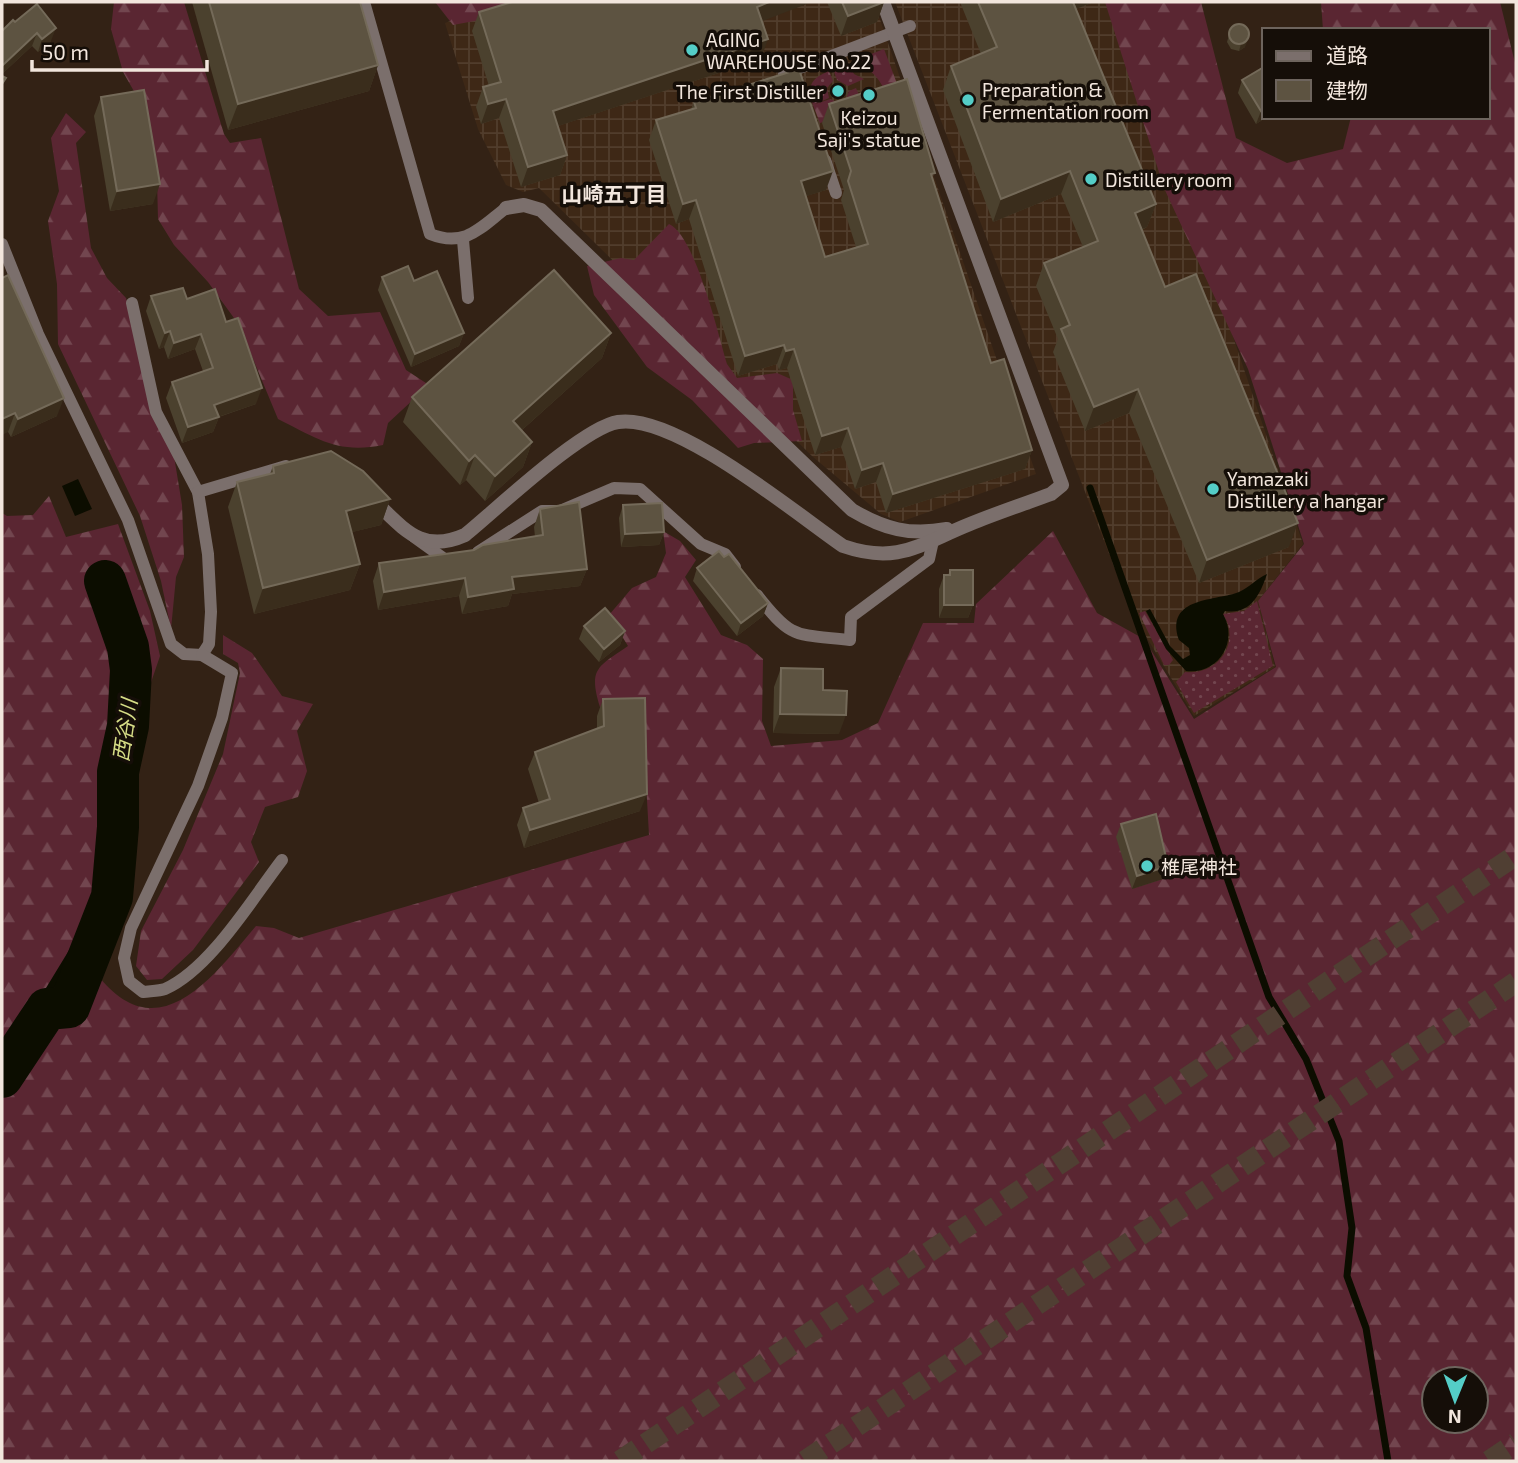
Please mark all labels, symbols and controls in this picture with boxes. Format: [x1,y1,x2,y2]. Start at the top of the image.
scale bar [32,28,206,72]
place label: AGING WAREHOUSE No.22 [706,28,871,73]
legend [1262,28,1490,119]
text: 50 m [42,39,89,64]
marker: AGING WAREHOUSE No.22 [684,42,700,58]
text: 道路 [1326,42,1368,67]
text: 建物 [1326,77,1368,102]
place label: Preparation & Fermentation room [982,78,1149,123]
place label: The First Distiller [676,80,824,103]
marker: The First Distiller [830,83,846,99]
marker: Keizou Saji's statue [861,87,877,103]
marker: Preparation & Fermentation room [960,92,976,108]
place label: Keizou Saji's statue [817,106,921,151]
place label: Distillery room [1105,168,1233,191]
marker: Distillery room [1083,171,1099,187]
district label: 山崎五丁目 [562,181,667,206]
place label: Yamazaki Distillery a hangar [1227,467,1385,512]
marker: Yamazaki Distillery a hangar [1205,481,1221,497]
water label: 西谷川 [107,695,141,763]
place label: 椎尾神社 [1161,855,1237,878]
marker: 椎尾神社 [1139,858,1155,874]
north arrow [1420,1365,1490,1435]
text: N [1448,1406,1462,1429]

